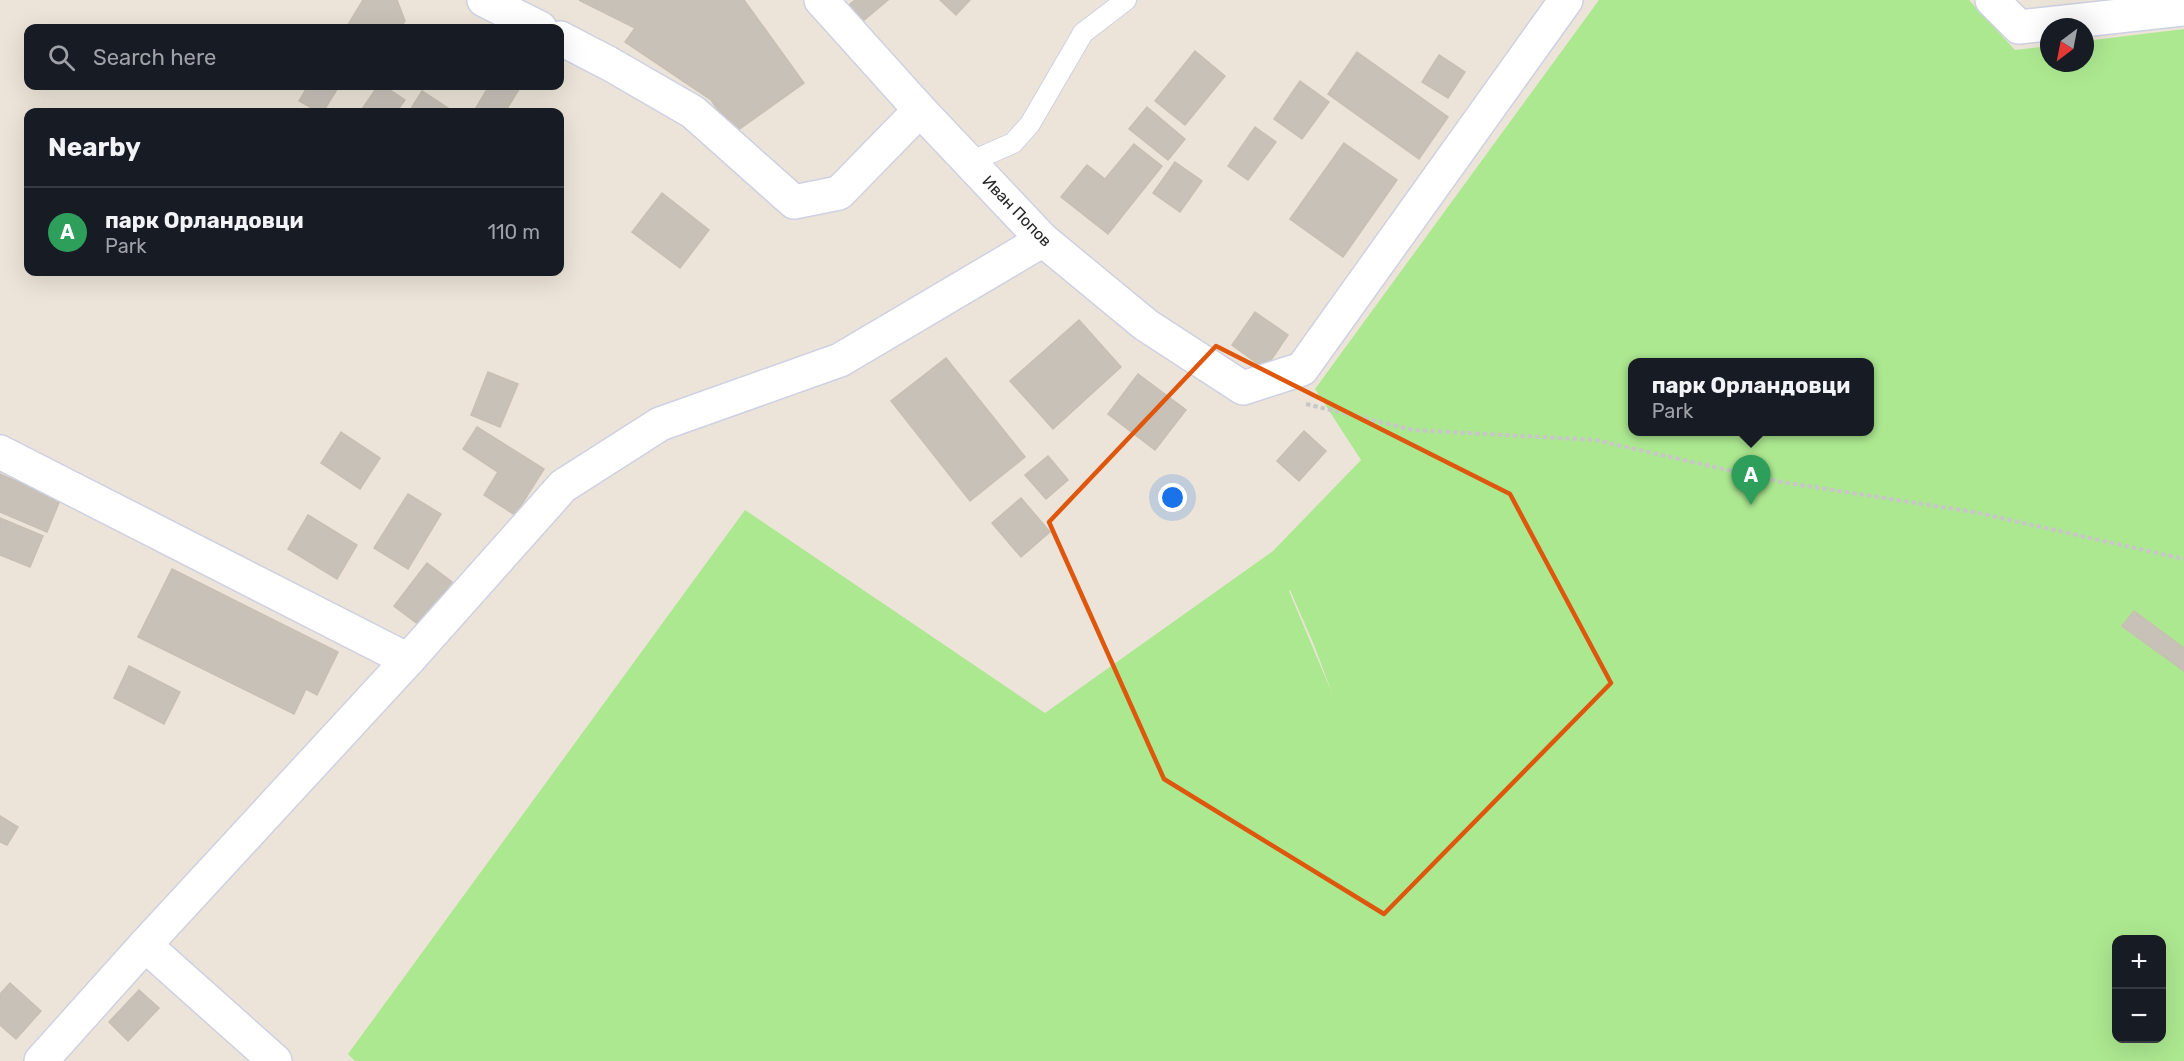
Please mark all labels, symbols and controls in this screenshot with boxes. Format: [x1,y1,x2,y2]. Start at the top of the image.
north arrow [2040,18,2094,72]
search box [24,24,564,90]
icon: search [45,41,78,74]
text: Search here [93,44,216,71]
text: Nearby [48,132,141,163]
street label: Иван Попов [978,171,1056,251]
text: парк Орландовци [105,207,304,234]
text: A [60,220,75,244]
text: 110 m [488,220,540,244]
text: Park [105,234,147,258]
popup [1628,358,1874,436]
text: парк Орландовци [1652,372,1850,399]
text: Park [1652,399,1693,423]
pin: A [1732,456,1770,505]
your location [1158,483,1187,512]
map controls [2112,935,2166,1043]
button: + [2112,935,2166,989]
button: − [2112,989,2166,1043]

